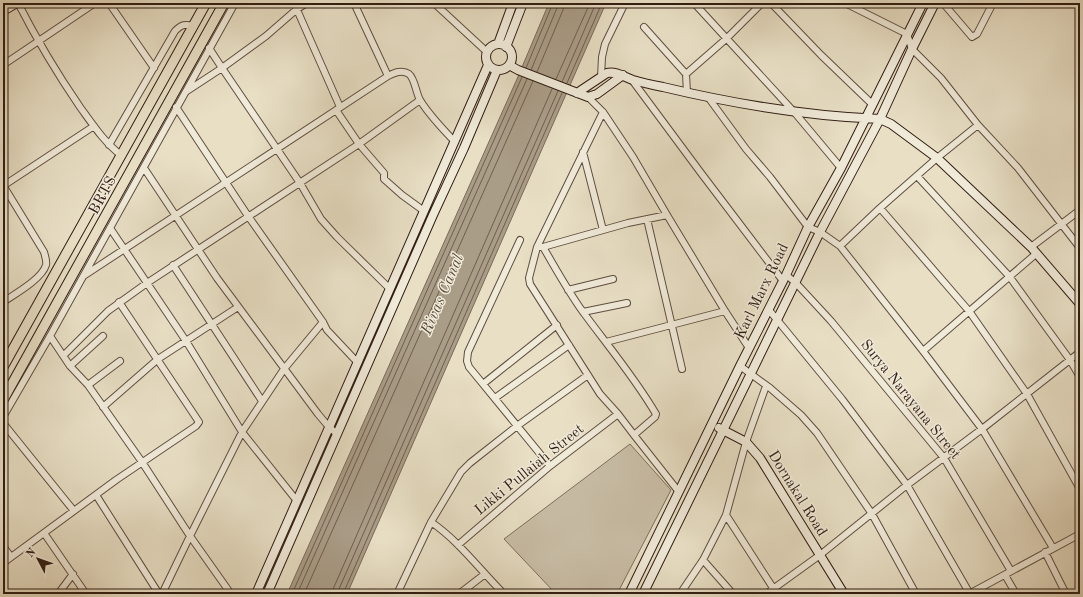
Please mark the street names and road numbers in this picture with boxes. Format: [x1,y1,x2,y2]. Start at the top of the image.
street label: BRTS [87,174,120,217]
street label: Karl Marx Road [733,241,792,342]
street label: Surya Narayana Street [857,337,963,463]
street label: Likki Pullaiah Street [473,422,587,519]
street label: Dornakal Road [764,448,829,539]

